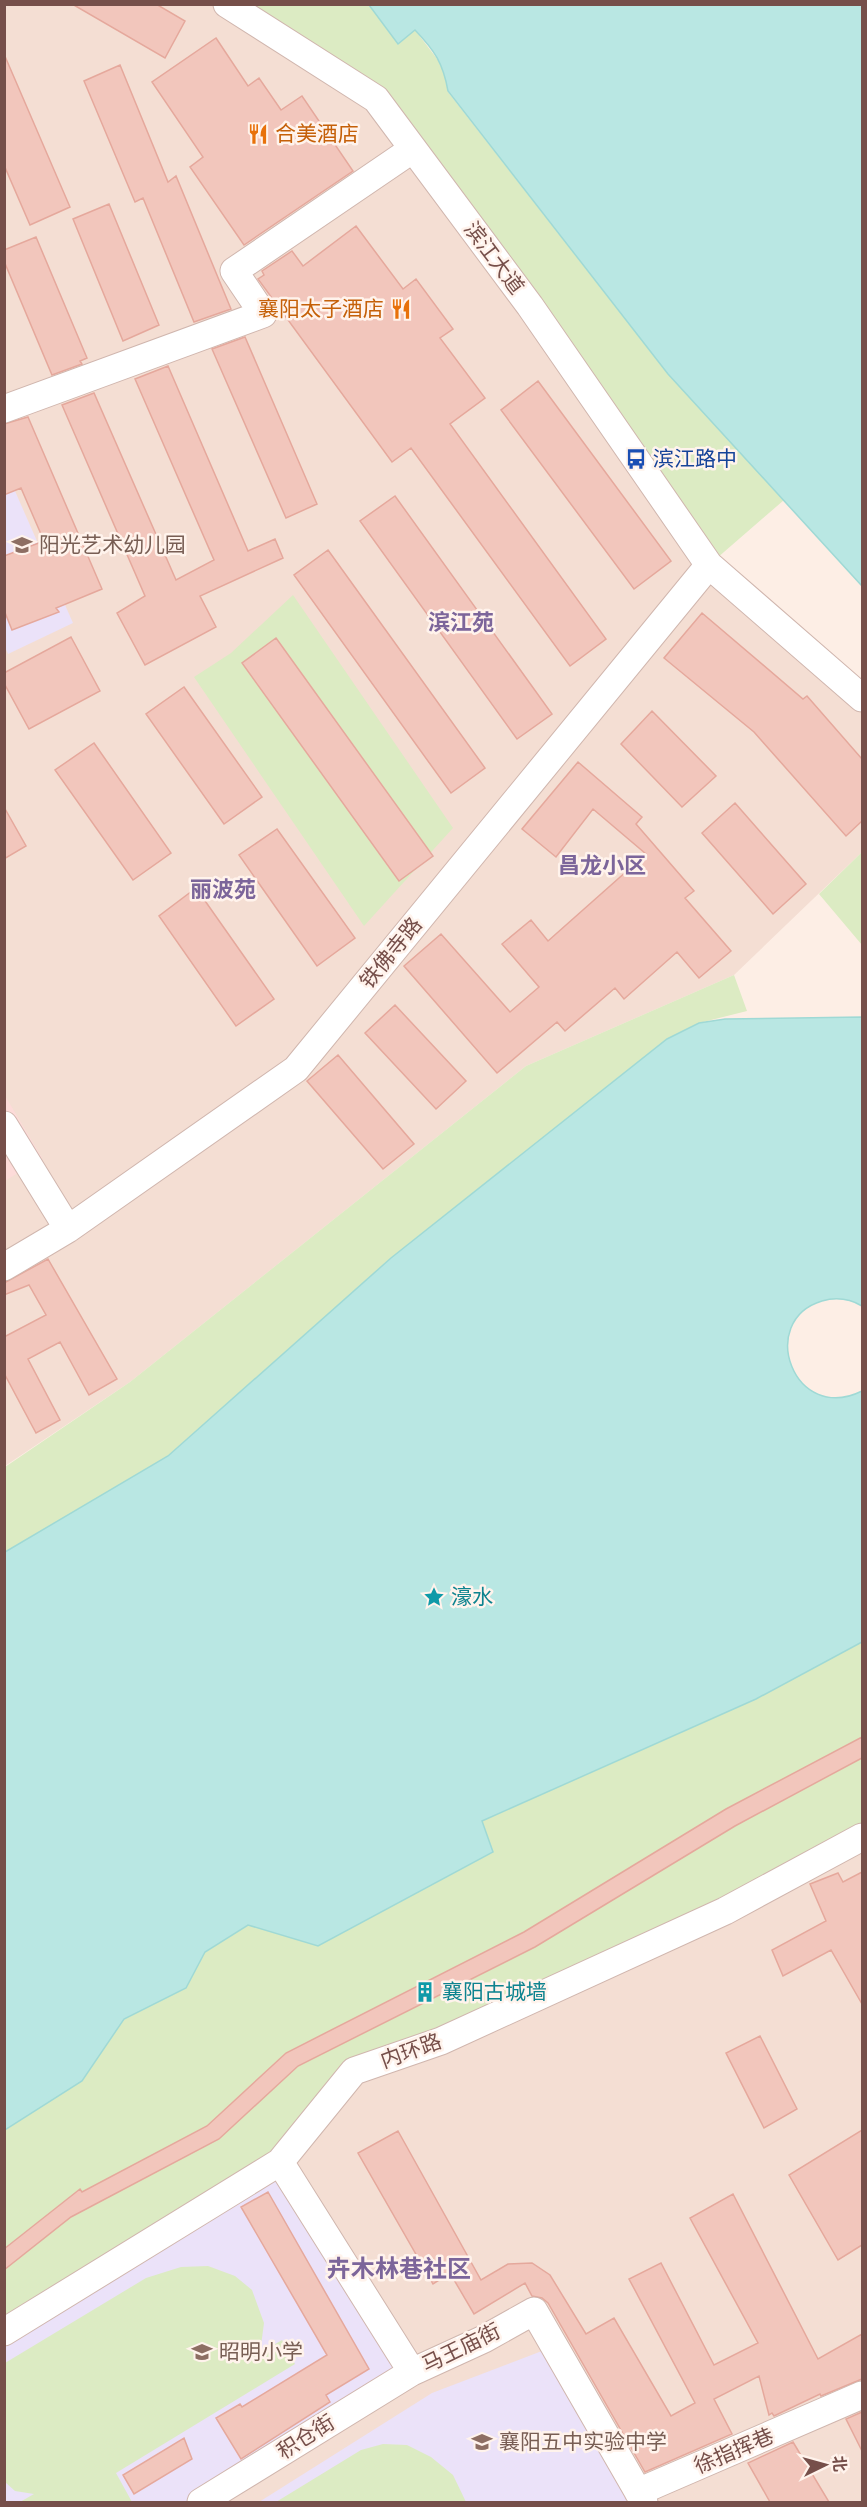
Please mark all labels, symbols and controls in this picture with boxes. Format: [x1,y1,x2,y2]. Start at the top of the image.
restaurant icon: 合美酒店 [246,122,270,146]
place label: 合美酒店 [275,122,359,146]
street label: 滨江大道 [459,217,529,299]
place label: 襄阳太子酒店 [258,297,384,321]
restaurant icon: 襄阳太子酒店 [389,297,413,321]
bus stop icon: 滨江路中 [624,447,648,471]
place label: 滨江路中 [653,447,737,471]
school or university icon: 阳光艺术幼儿园 [10,533,34,557]
place label: 阳光艺术幼儿园 [39,533,186,557]
district label: 滨江苑 [428,610,494,636]
district label: 昌龙小区 [558,853,646,879]
district label: 丽波苑 [190,877,256,903]
street label: 铁佛寺路 [355,913,427,993]
place icon: 濠水 [422,1585,446,1609]
place label: 濠水 [451,1585,493,1609]
building icon: 襄阳古城墙 [413,1980,437,2004]
place label: 襄阳古城墙 [442,1980,547,2004]
street label: 内环路 [377,2029,445,2073]
district label: 卉木林巷社区 [327,2255,471,2283]
street label: 马王庙街 [418,2319,504,2377]
school or university icon: 昭明小学 [190,2340,214,2364]
place label: 昭明小学 [219,2340,303,2364]
street label: 积仓街 [273,2410,339,2464]
street label: 徐指挥巷 [691,2424,777,2478]
school or university icon: 襄阳五中实验中学 [470,2430,494,2454]
place label: 襄阳五中实验中学 [499,2430,667,2454]
north arrow [795,2435,855,2495]
text: 北 [829,2455,850,2473]

